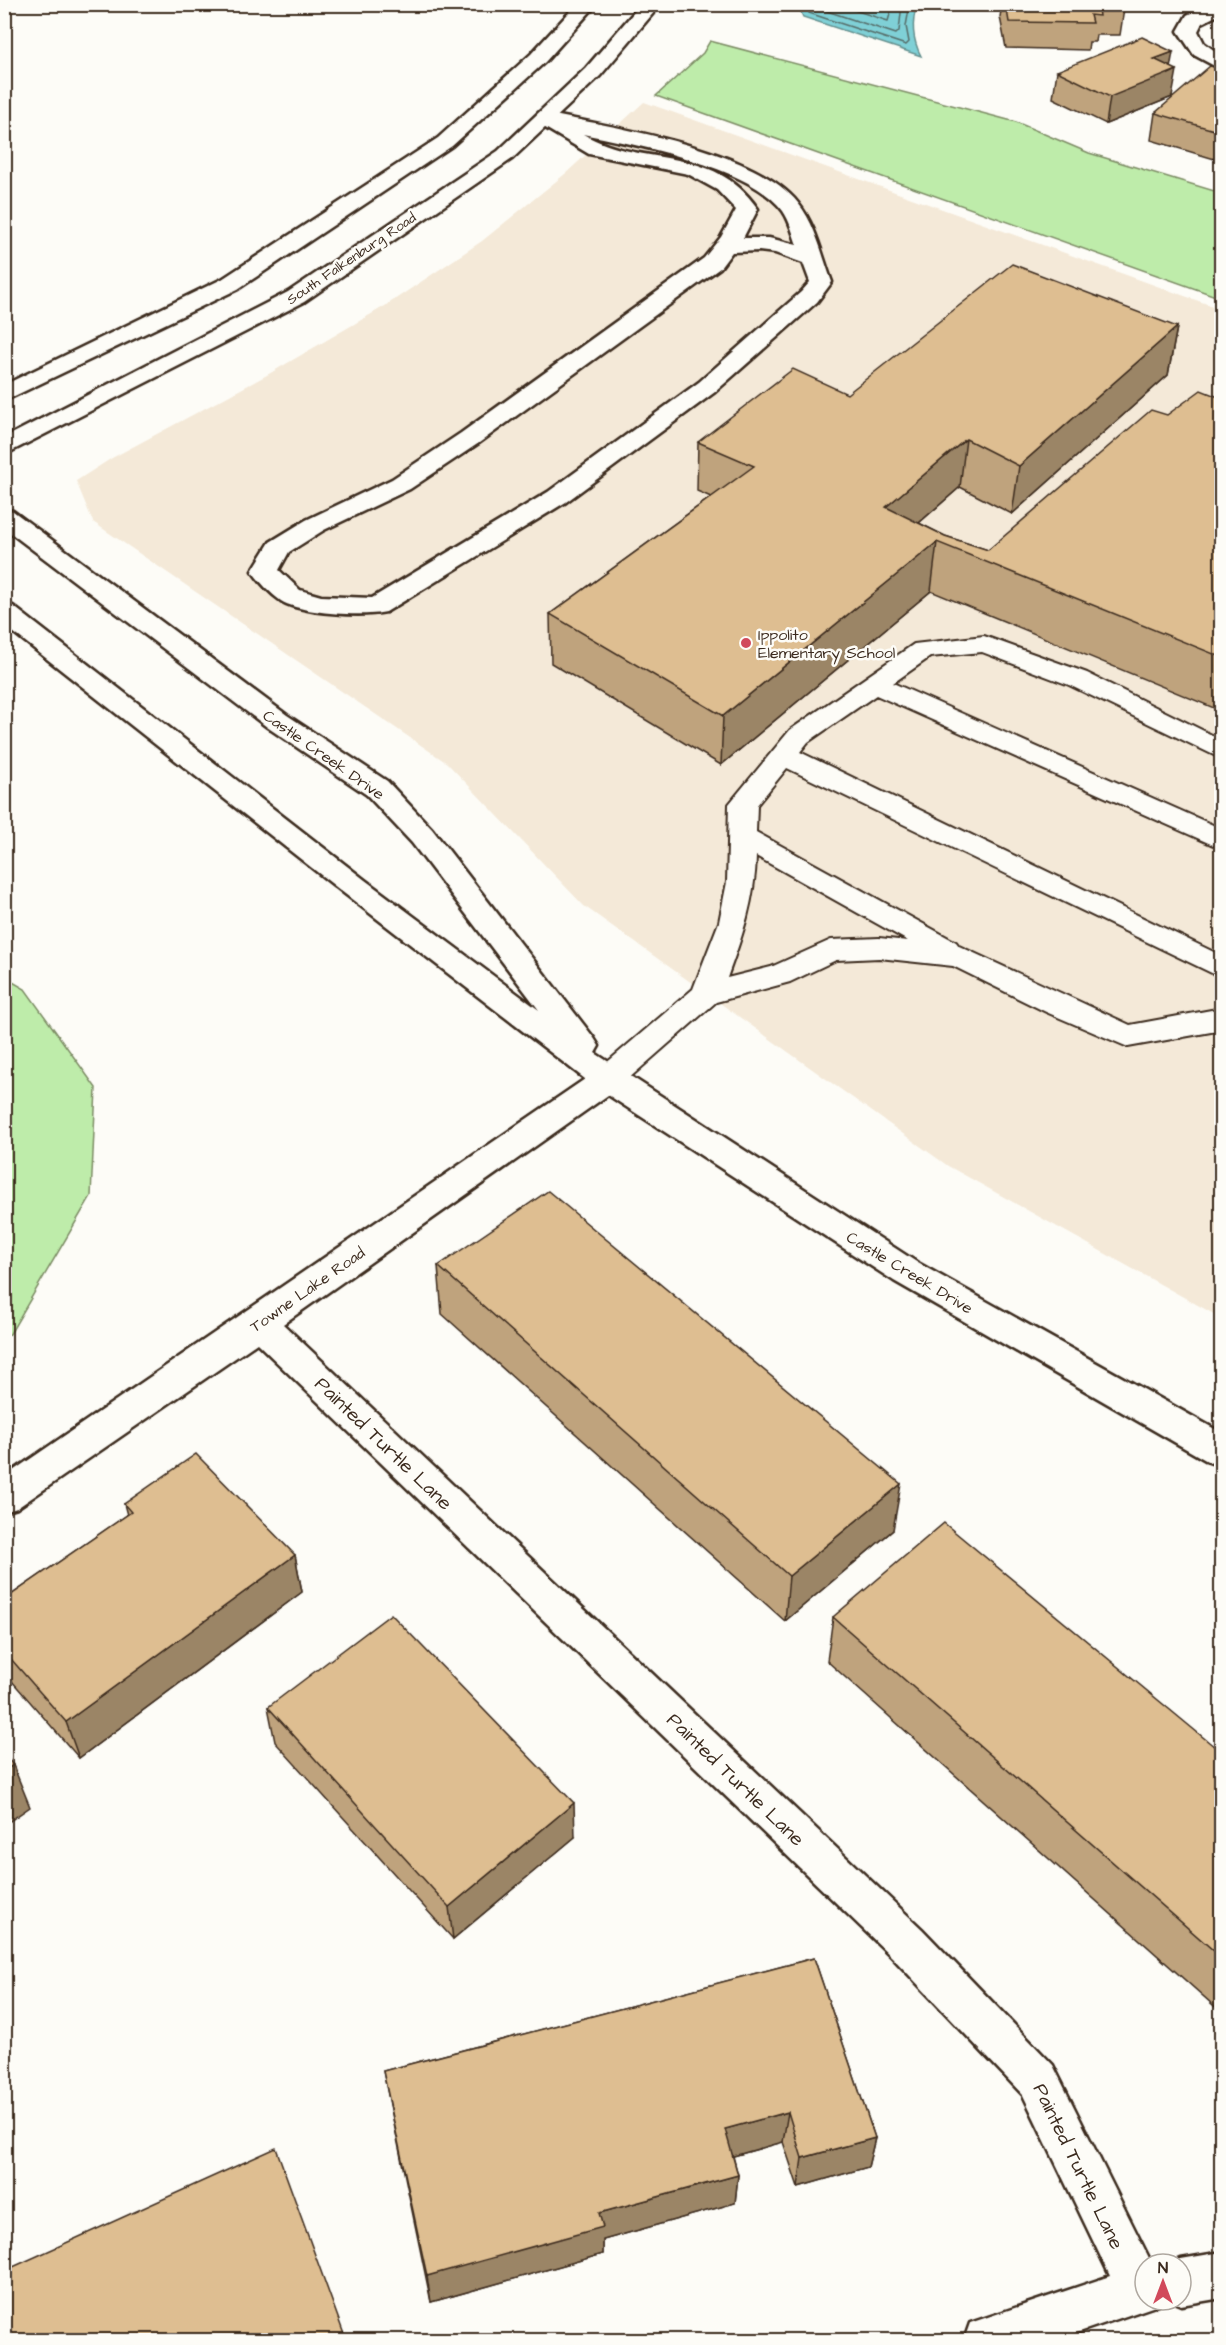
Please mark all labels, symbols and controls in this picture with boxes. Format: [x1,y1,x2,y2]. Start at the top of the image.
street label: South Falkenburg Road [283,208,420,310]
place label: Ippolito Elementary School [758,624,895,665]
marker: Ippolito Elementary School [739,636,753,650]
street label: Castle Creek Drive [258,705,389,805]
street label: Castle Creek Drive [842,1226,977,1320]
street label: Towne Lake Road [246,1242,370,1338]
street label: Painted Turtle Lane [308,1371,459,1517]
street label: Painted Turtle Lane [660,1707,811,1853]
street label: Painted Turtle Lane [1026,2079,1131,2254]
north arrow [1133,2252,1193,2312]
text: N [1158,2257,1168,2279]

